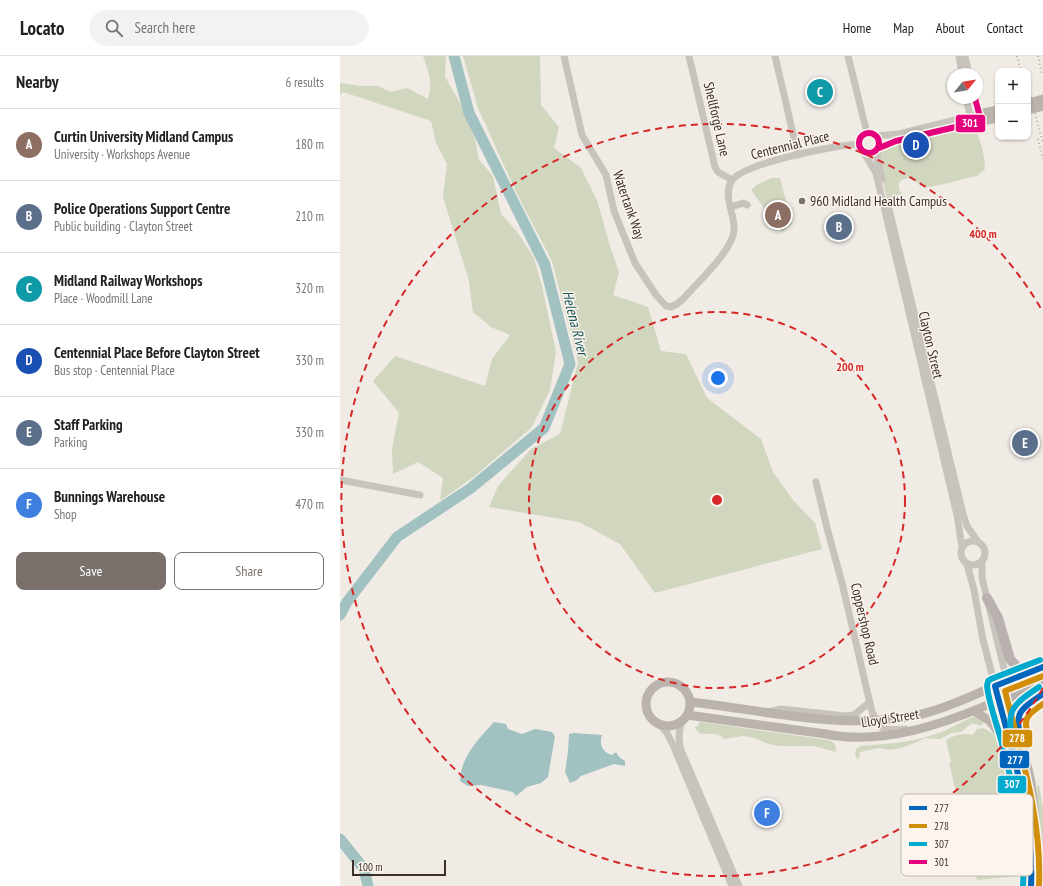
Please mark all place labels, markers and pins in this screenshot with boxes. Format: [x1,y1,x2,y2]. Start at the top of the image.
pin: C [807,77,833,107]
pin: D [903,130,929,160]
place label: 960 Midland Health Campus [810,192,947,210]
marker: 960 Midland Health Campus [797,196,807,206]
pin: A [765,200,791,230]
pin: B [826,212,852,242]
pin: E [1012,428,1038,458]
centre of rings [710,493,724,507]
pin: F [754,798,780,828]

